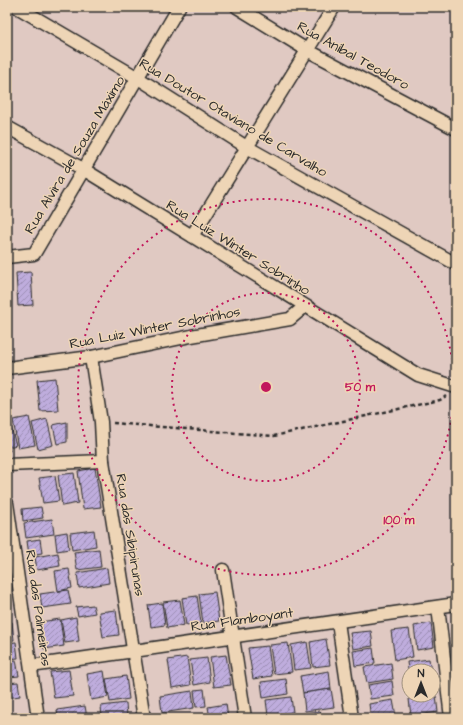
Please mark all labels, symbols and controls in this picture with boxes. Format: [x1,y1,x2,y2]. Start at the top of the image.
street label: Rua Aníbal Teodoro [293,17,413,95]
street label: Rua Doutor Otaviano de Carvalho [135,54,331,182]
street label: Rua Alvira de Souza Máximo [20,72,130,238]
street label: Rua Luiz Winter Sobrinho [162,195,314,301]
street label: Rua Luiz Winter Sobrinhos [68,302,242,354]
text: 50 m [345,379,376,396]
centre of rings [259,380,273,394]
street label: Rua das Sibipirunas [110,472,150,598]
text: 100 m [384,512,415,529]
street label: Rua das Palmeiras [20,548,56,668]
street label: Rua Flamboyant [190,603,295,637]
north arrow [401,663,441,703]
text: N [418,666,425,681]

